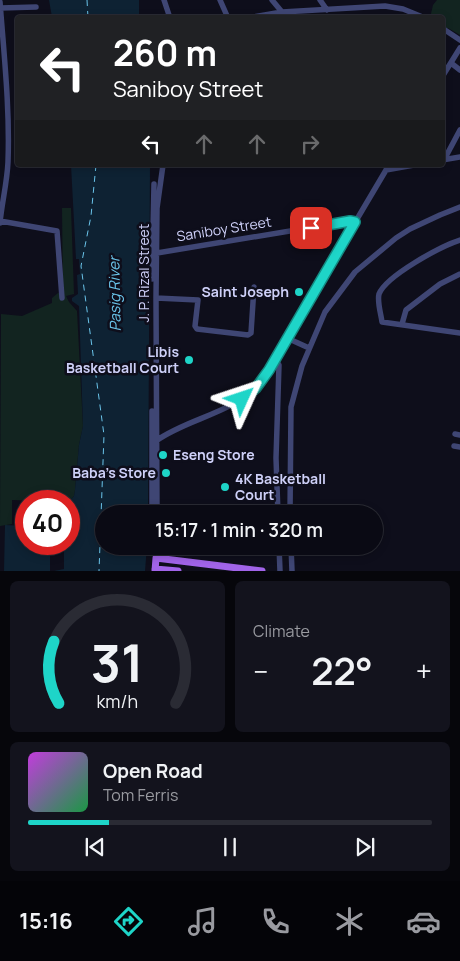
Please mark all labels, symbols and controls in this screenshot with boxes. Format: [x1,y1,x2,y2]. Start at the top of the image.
text: 260 m [113,29,217,77]
icon: left [30,35,95,100]
text: Saniboy Street [113,74,263,104]
icon: left [137,130,165,158]
icon: ahead [190,130,218,158]
icon: ahead [243,130,271,158]
icon: right [296,130,324,158]
pin [290,207,332,249]
street label: Saniboy Street [175,212,273,245]
icon: arrive [297,214,325,242]
street label: J. P. Rizal Street [134,223,153,322]
water label: Pasig River [103,254,126,332]
place label: Saint Joseph [202,282,289,301]
marker: Saint Joseph [293,286,305,298]
place label: Libis Basketball Court [66,342,179,377]
marker: Libis Basketball Court [183,354,195,366]
position arrow [215,372,267,424]
place label: Eseng Store [173,445,255,464]
marker: Eseng Store [157,449,169,461]
place label: Baba's Store [72,463,156,482]
marker: Baba's Store [160,467,172,479]
place label: 4K Basketball Court [235,469,326,504]
marker: 4K Basketball Court [219,481,231,493]
speed limit sign: 40 [15,490,80,555]
text: 15:17 · 1 min · 320 m [155,517,323,543]
text: Climate [253,620,310,642]
text: 31 [91,627,144,698]
text: 22° [311,644,373,696]
text: − [253,652,268,690]
text: + [416,652,432,690]
text: km/h [97,689,138,713]
text: Open Road [103,758,203,784]
text: Tom Ferris [103,784,178,806]
icon: previous [81,833,109,861]
icon: pause [216,833,244,861]
icon: next [351,833,379,861]
icon: directions [111,904,146,939]
icon: music [185,904,220,939]
icon: phone [258,904,293,939]
icon: climate [332,904,367,939]
icon: car [406,904,441,939]
text: 15:16 [19,906,73,936]

